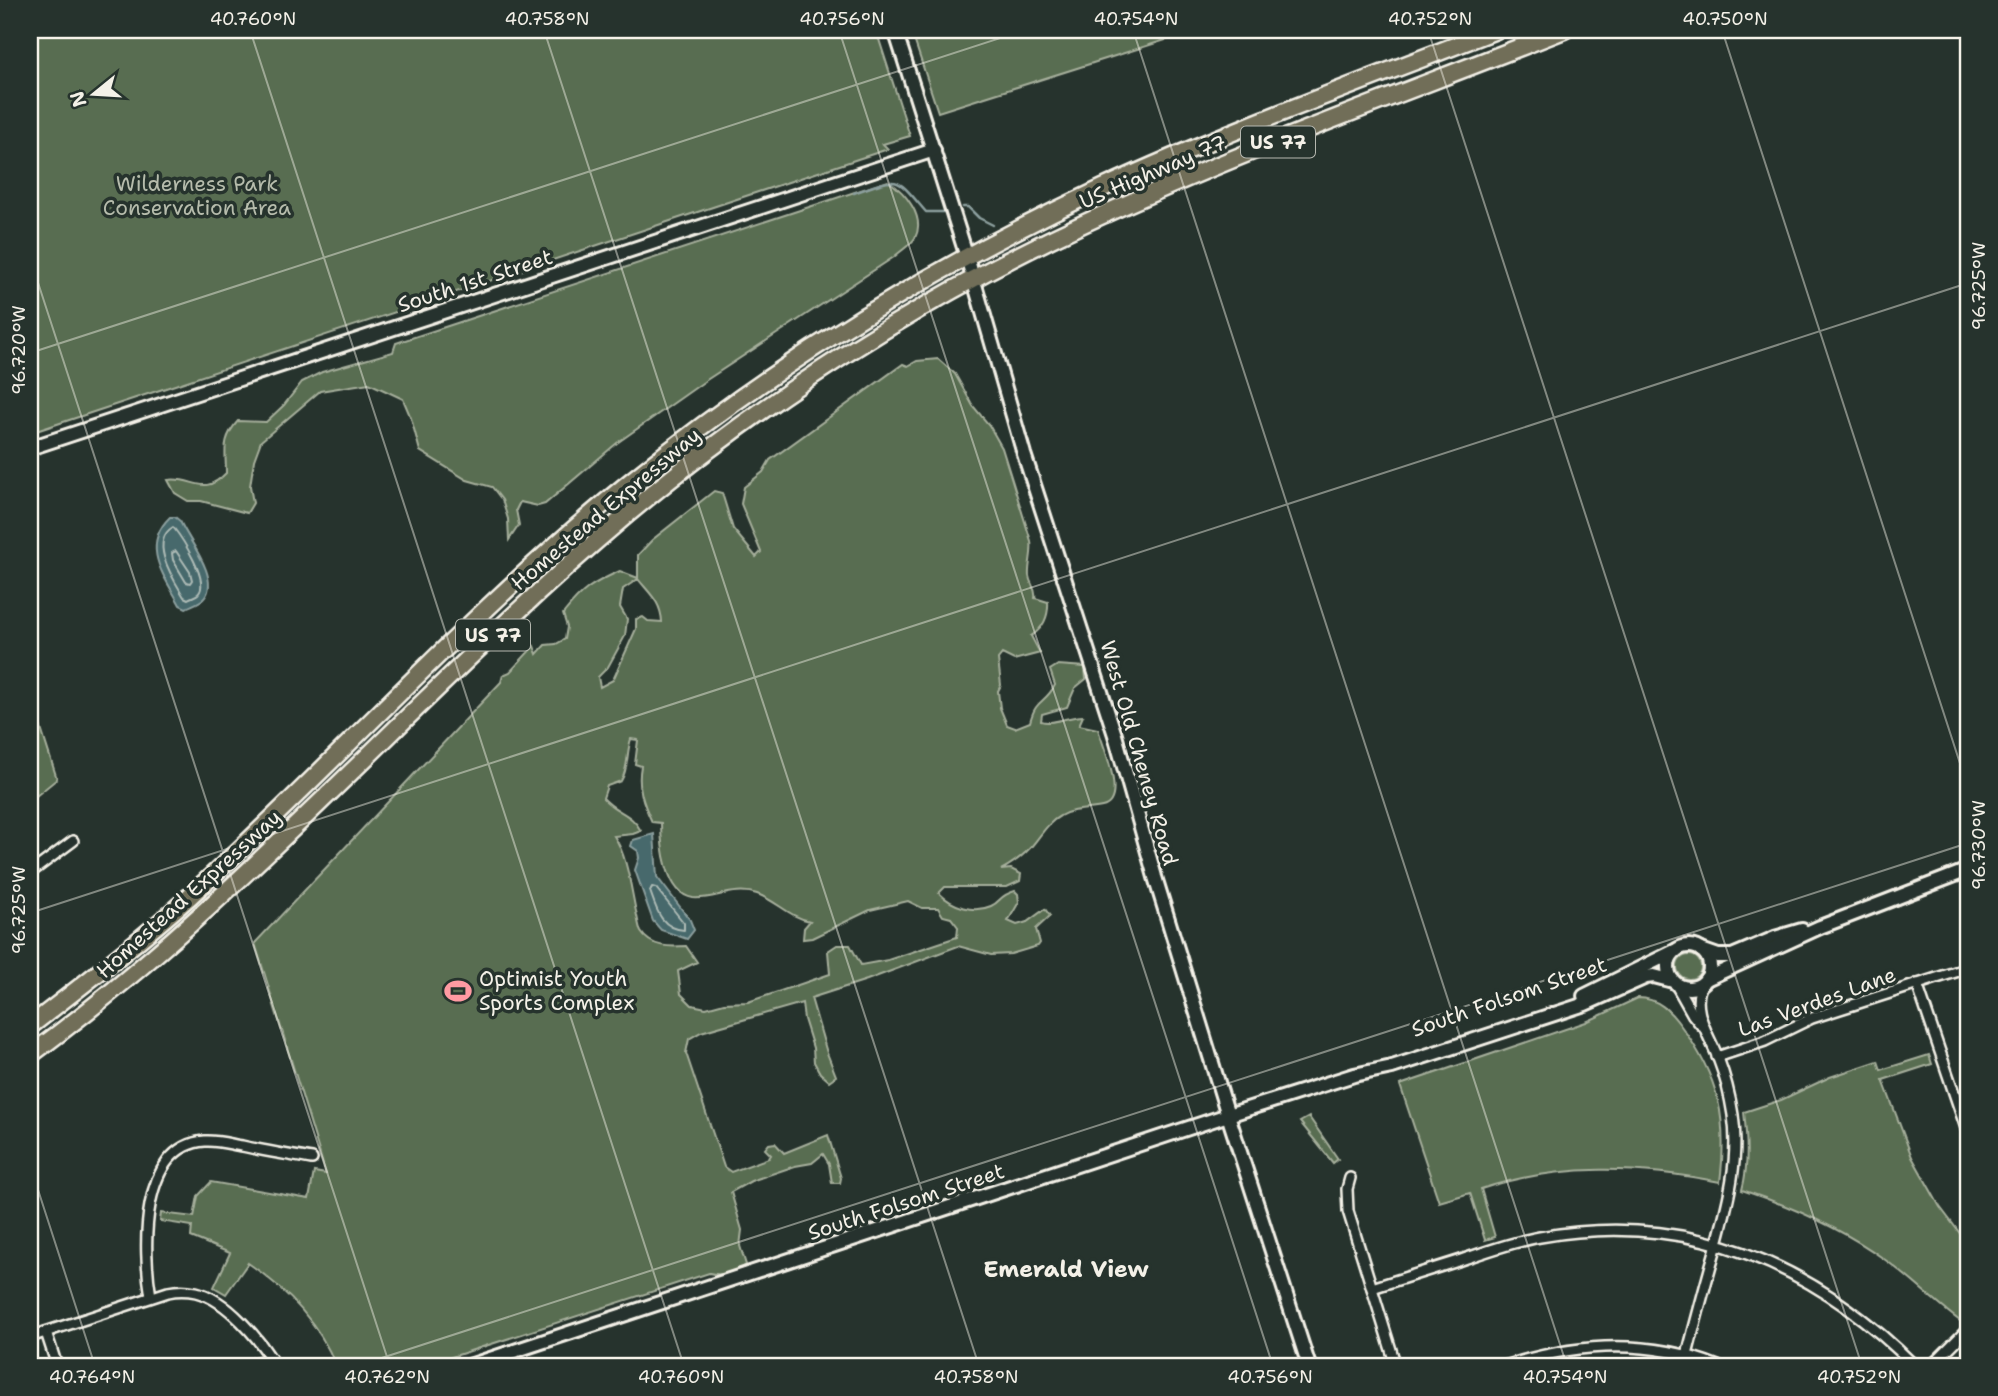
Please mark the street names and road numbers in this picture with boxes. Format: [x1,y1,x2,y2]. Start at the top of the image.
road number: US 77 [1241,126,1315,158]
street label: US Highway 77 [1075,128,1231,216]
street label: South 1st Street [394,243,556,319]
street label: Homestead Expressway [505,421,707,597]
road number: US 77 [456,620,530,650]
street label: West Old Cheney Road [1093,637,1185,869]
street label: Homestead Expressway [91,803,287,985]
street label: South Folsom Street [1408,950,1610,1044]
street label: Las Verdes Lane [1734,960,1900,1044]
street label: South Folsom Street [804,1157,1008,1247]

